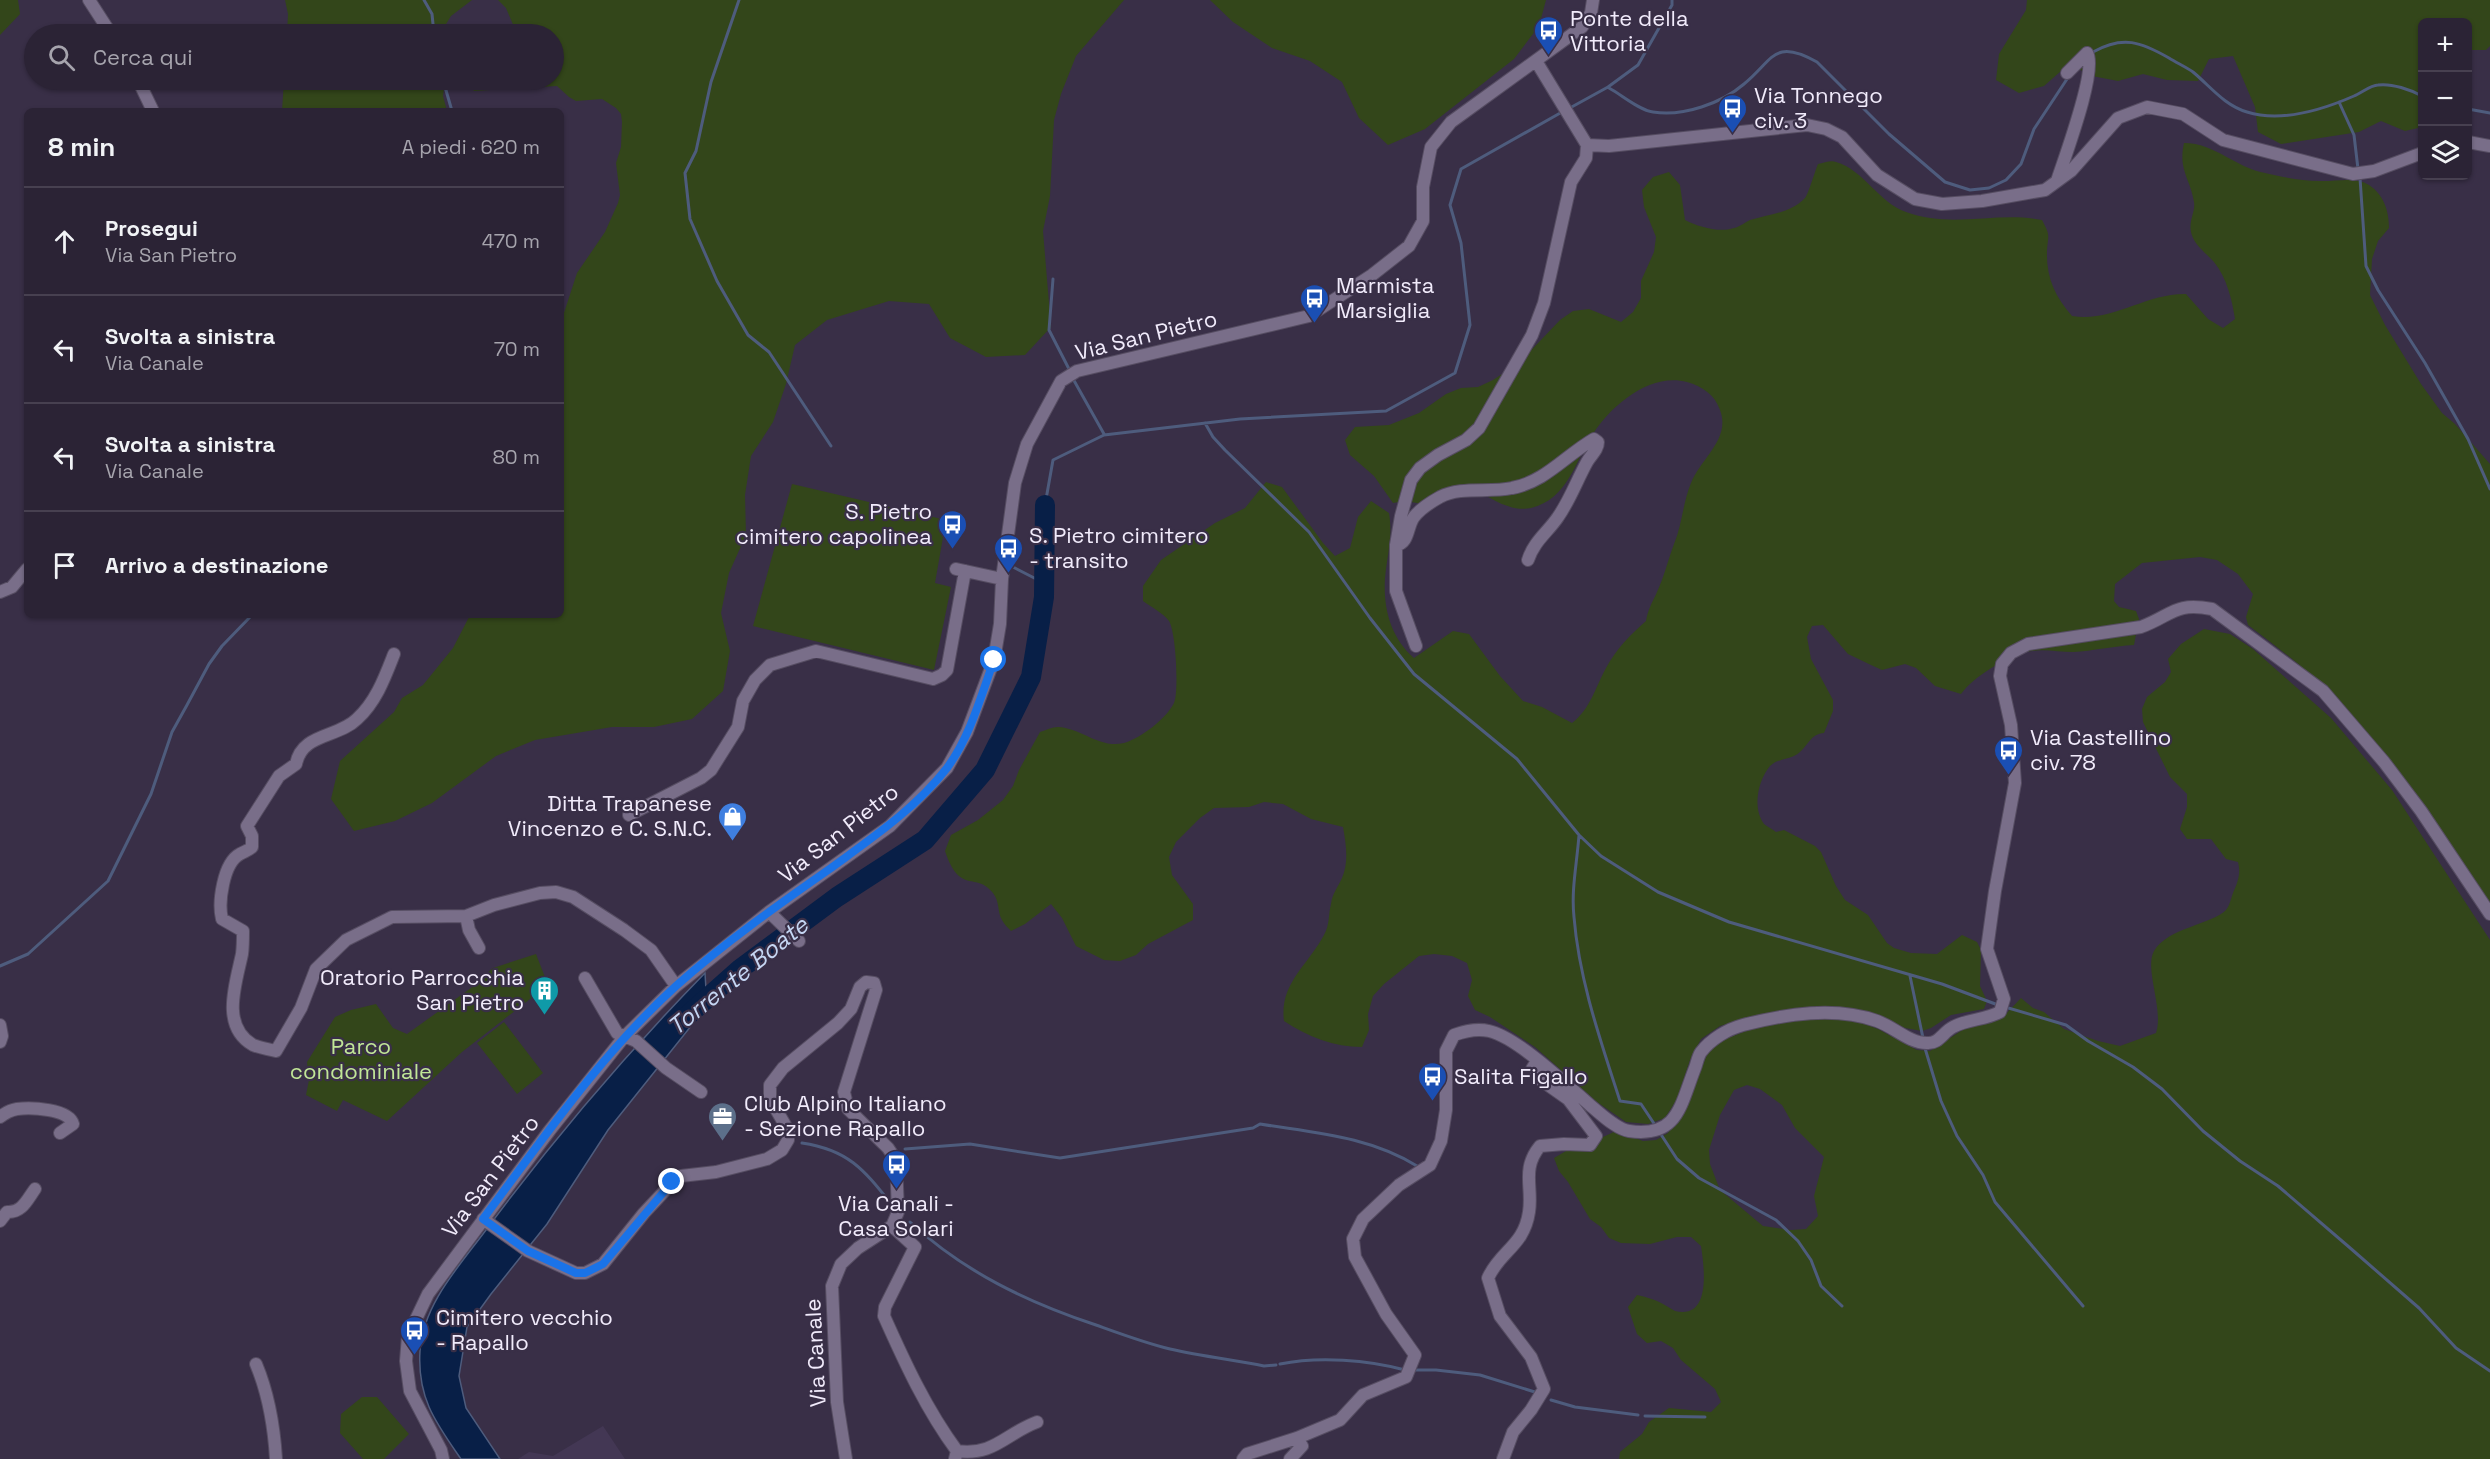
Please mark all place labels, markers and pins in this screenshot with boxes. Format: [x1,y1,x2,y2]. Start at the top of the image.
place label: Ponte della Vittoria [1570,4,1689,57]
bus stop icon: Ponte della Vittoria [1533,15,1565,57]
place label: Via Tonnego civ. 3 [1754,81,1883,134]
bus stop icon: Via Tonnego civ. 3 [1717,92,1749,134]
place label: Marmista Marsiglia [1336,271,1435,324]
bus stop icon: Marmista Marsiglia [1299,282,1331,324]
place label: S. Pietro cimitero capolinea [736,497,932,550]
bus stop icon: S. Pietro cimitero capolinea [937,508,969,550]
place label: S. Pietro cimitero - transito [1029,521,1209,574]
bus stop icon: S. Pietro cimitero - transito [992,532,1024,574]
place label: Via Castellino civ. 78 [2030,723,2171,776]
bus stop icon: Via Castellino civ. 78 [1993,734,2025,776]
place label: Ditta Trapanese Vincenzo e C. S.N.C. [508,789,712,842]
shop icon: Ditta Trapanese Vincenzo e C. S.N.C. [717,800,749,842]
place label: Oratorio Parrocchia San Pietro [320,963,524,1016]
building icon: Oratorio Parrocchia San Pietro [529,974,561,1016]
bus stop icon: Salita Figallo [1417,1060,1449,1102]
place label: Salita Figallo [1454,1062,1588,1090]
place label: Club Alpino Italiano - Sezione Rapallo [744,1089,947,1142]
office icon: Club Alpino Italiano - Sezione Rapallo [707,1100,739,1142]
bus stop icon: Via Canali - Casa Solari [880,1148,912,1190]
place label: Via Canali - Casa Solari [838,1189,954,1242]
place label: Cimitero vecchio - Rapallo [436,1303,613,1356]
bus stop icon: Cimitero vecchio - Rapallo [399,1314,431,1356]

